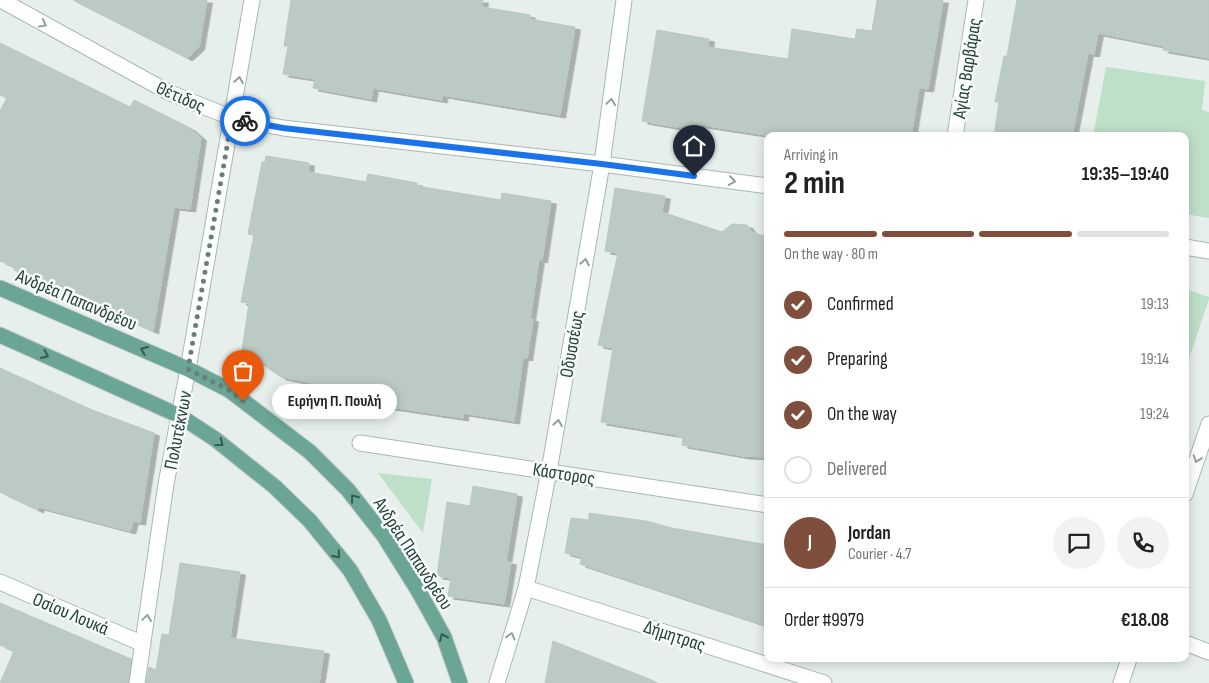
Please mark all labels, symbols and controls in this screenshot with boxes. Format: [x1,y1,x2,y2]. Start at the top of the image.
street label: Αγίας Βαρβάρας [948,16,987,121]
one-way arrow [38,17,47,27]
one-way arrow [233,75,243,84]
street label: Θέτιδος [152,76,209,118]
courier [220,96,270,146]
one-way arrow [605,98,615,106]
icon: bike [231,107,259,135]
pin [673,125,715,176]
icon: home [680,132,708,160]
text: Arriving in [784,146,838,165]
text: 19:35–19:40 [1082,163,1169,186]
text: 2 min [784,164,845,203]
one-way arrow [728,175,736,186]
text: On the way · 80 m [784,245,878,264]
one-way arrow [580,258,590,267]
street label: Ανδρέα Παπανδρέου [12,264,140,336]
icon: check [784,291,812,319]
text: Confirmed [827,293,894,316]
text: 19:13 [1141,295,1169,314]
street label: Οδυσσέως [555,309,590,380]
one-way arrow [140,345,149,356]
icon: check [784,346,812,374]
one-way arrow [40,348,49,359]
text: Preparing [827,348,888,371]
pin [222,350,264,401]
text: 19:14 [1141,350,1169,369]
icon: bag [229,357,257,385]
callout: Ειρήνη Π. Πουλή [273,384,398,418]
street label: Πολυτέκνων [160,388,197,472]
text: Ειρήνη Π. Πουλή [288,392,381,411]
icon: check [784,401,812,429]
text: On the way [827,403,897,426]
text: 19:24 [1140,405,1169,424]
one-way arrow [552,418,562,427]
one-way arrow [214,438,223,446]
one-way arrow [1193,454,1203,463]
street label: Κάστορος [531,458,596,491]
text: Delivered [827,458,887,481]
street label: Ανδρέα Παπανδρέου [367,493,458,614]
one-way arrow [352,495,360,504]
button: chat [1053,517,1105,569]
button: phone [1117,517,1169,569]
text: Jordan [848,522,891,545]
text: J [808,531,812,554]
text: Courier · 4.7 [848,545,911,564]
one-way arrow [332,549,340,558]
street label: Οσίου Λουκά [29,588,112,641]
text: Order #9979 [784,609,864,632]
text: €18.08 [1121,609,1169,632]
one-way arrow [141,613,151,622]
street label: Δήμητρας [641,616,708,657]
one-way arrow [439,633,449,642]
one-way arrow [506,633,516,641]

